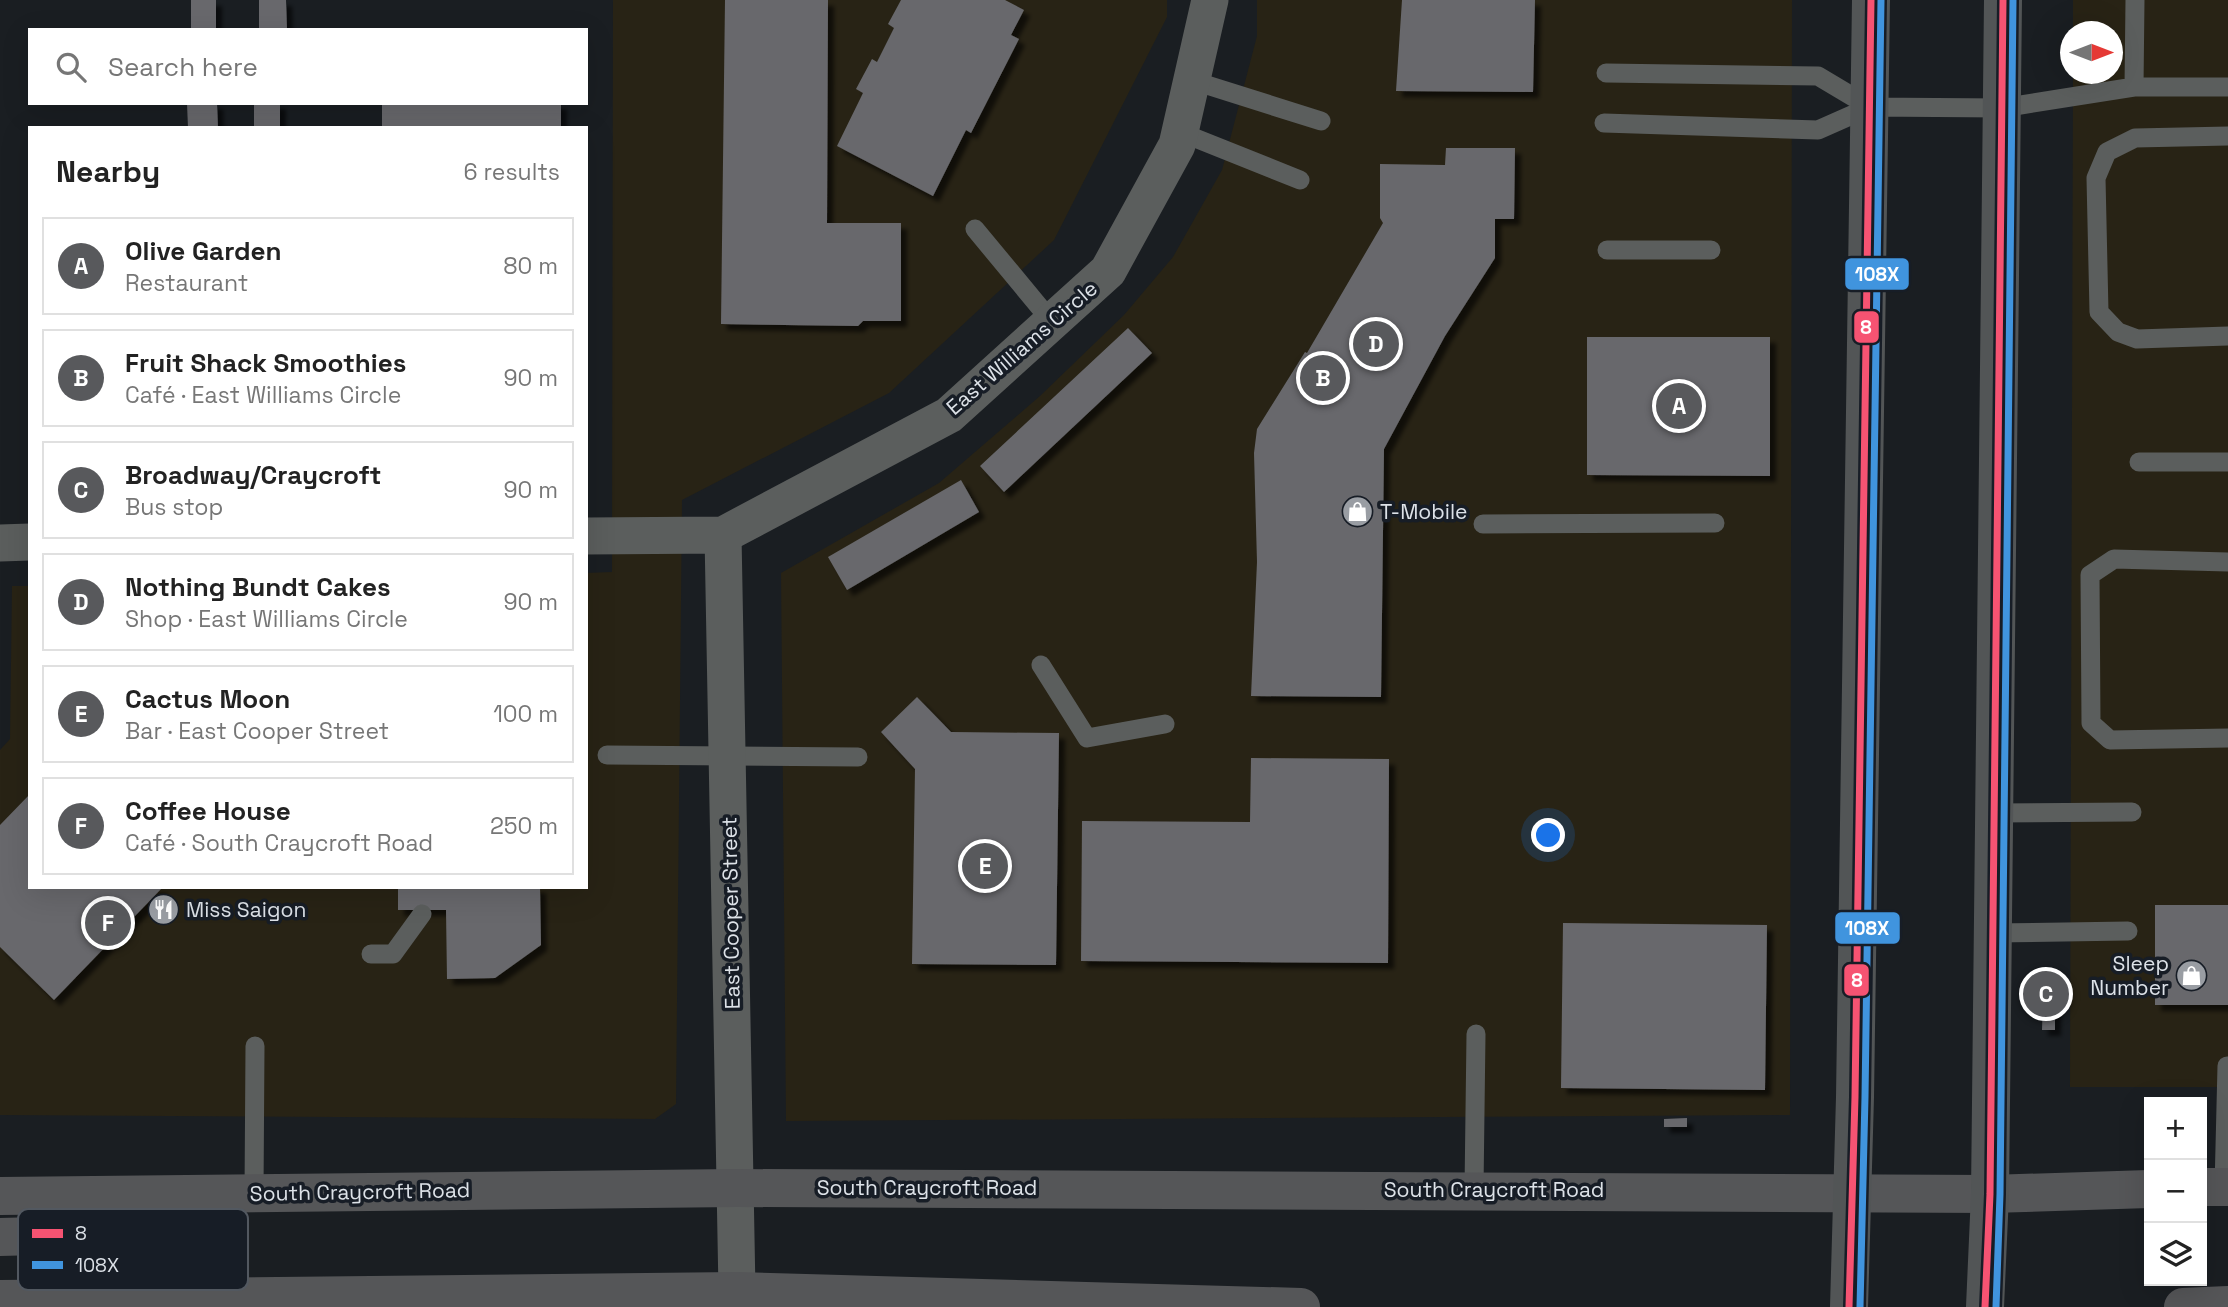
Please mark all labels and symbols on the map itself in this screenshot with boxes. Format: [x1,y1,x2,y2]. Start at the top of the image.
north arrow [2060,21,2123,84]
line badge: 108X [1844,257,1910,291]
text: 108X [1855,262,1899,287]
street label: East Williams Circle [941,275,1103,421]
line badge: 8 [1853,310,1880,344]
text: 8 [1860,315,1872,340]
pin: D [1353,318,1399,370]
pin: B [1300,352,1346,404]
pin: A [1656,380,1702,432]
shop icon: T-Mobile [1340,495,1374,529]
place label: T-Mobile [1380,498,1468,525]
street label: East Cooper Street [715,816,746,1010]
your location [1531,818,1565,852]
pin: E [962,840,1008,892]
restaurant icon: Miss Saigon [146,893,180,927]
place label: Miss Saigon [186,896,306,923]
pin: F [85,897,131,949]
line badge: 108X [1834,911,1901,945]
text: 108X [1845,916,1889,941]
place label: Sleep Number [2090,950,2169,1001]
shop icon: Sleep Number [2175,959,2209,993]
line badge: 8 [1843,963,1870,997]
text: 8 [1851,968,1863,993]
pin: C [2023,968,2069,1020]
street label: South Craycroft Road [817,1174,1037,1201]
street label: South Craycroft Road [250,1176,470,1207]
street label: South Craycroft Road [1384,1176,1604,1203]
legend [18,1209,248,1290]
text: 8 [75,1221,87,1246]
text: 108X [75,1253,119,1278]

